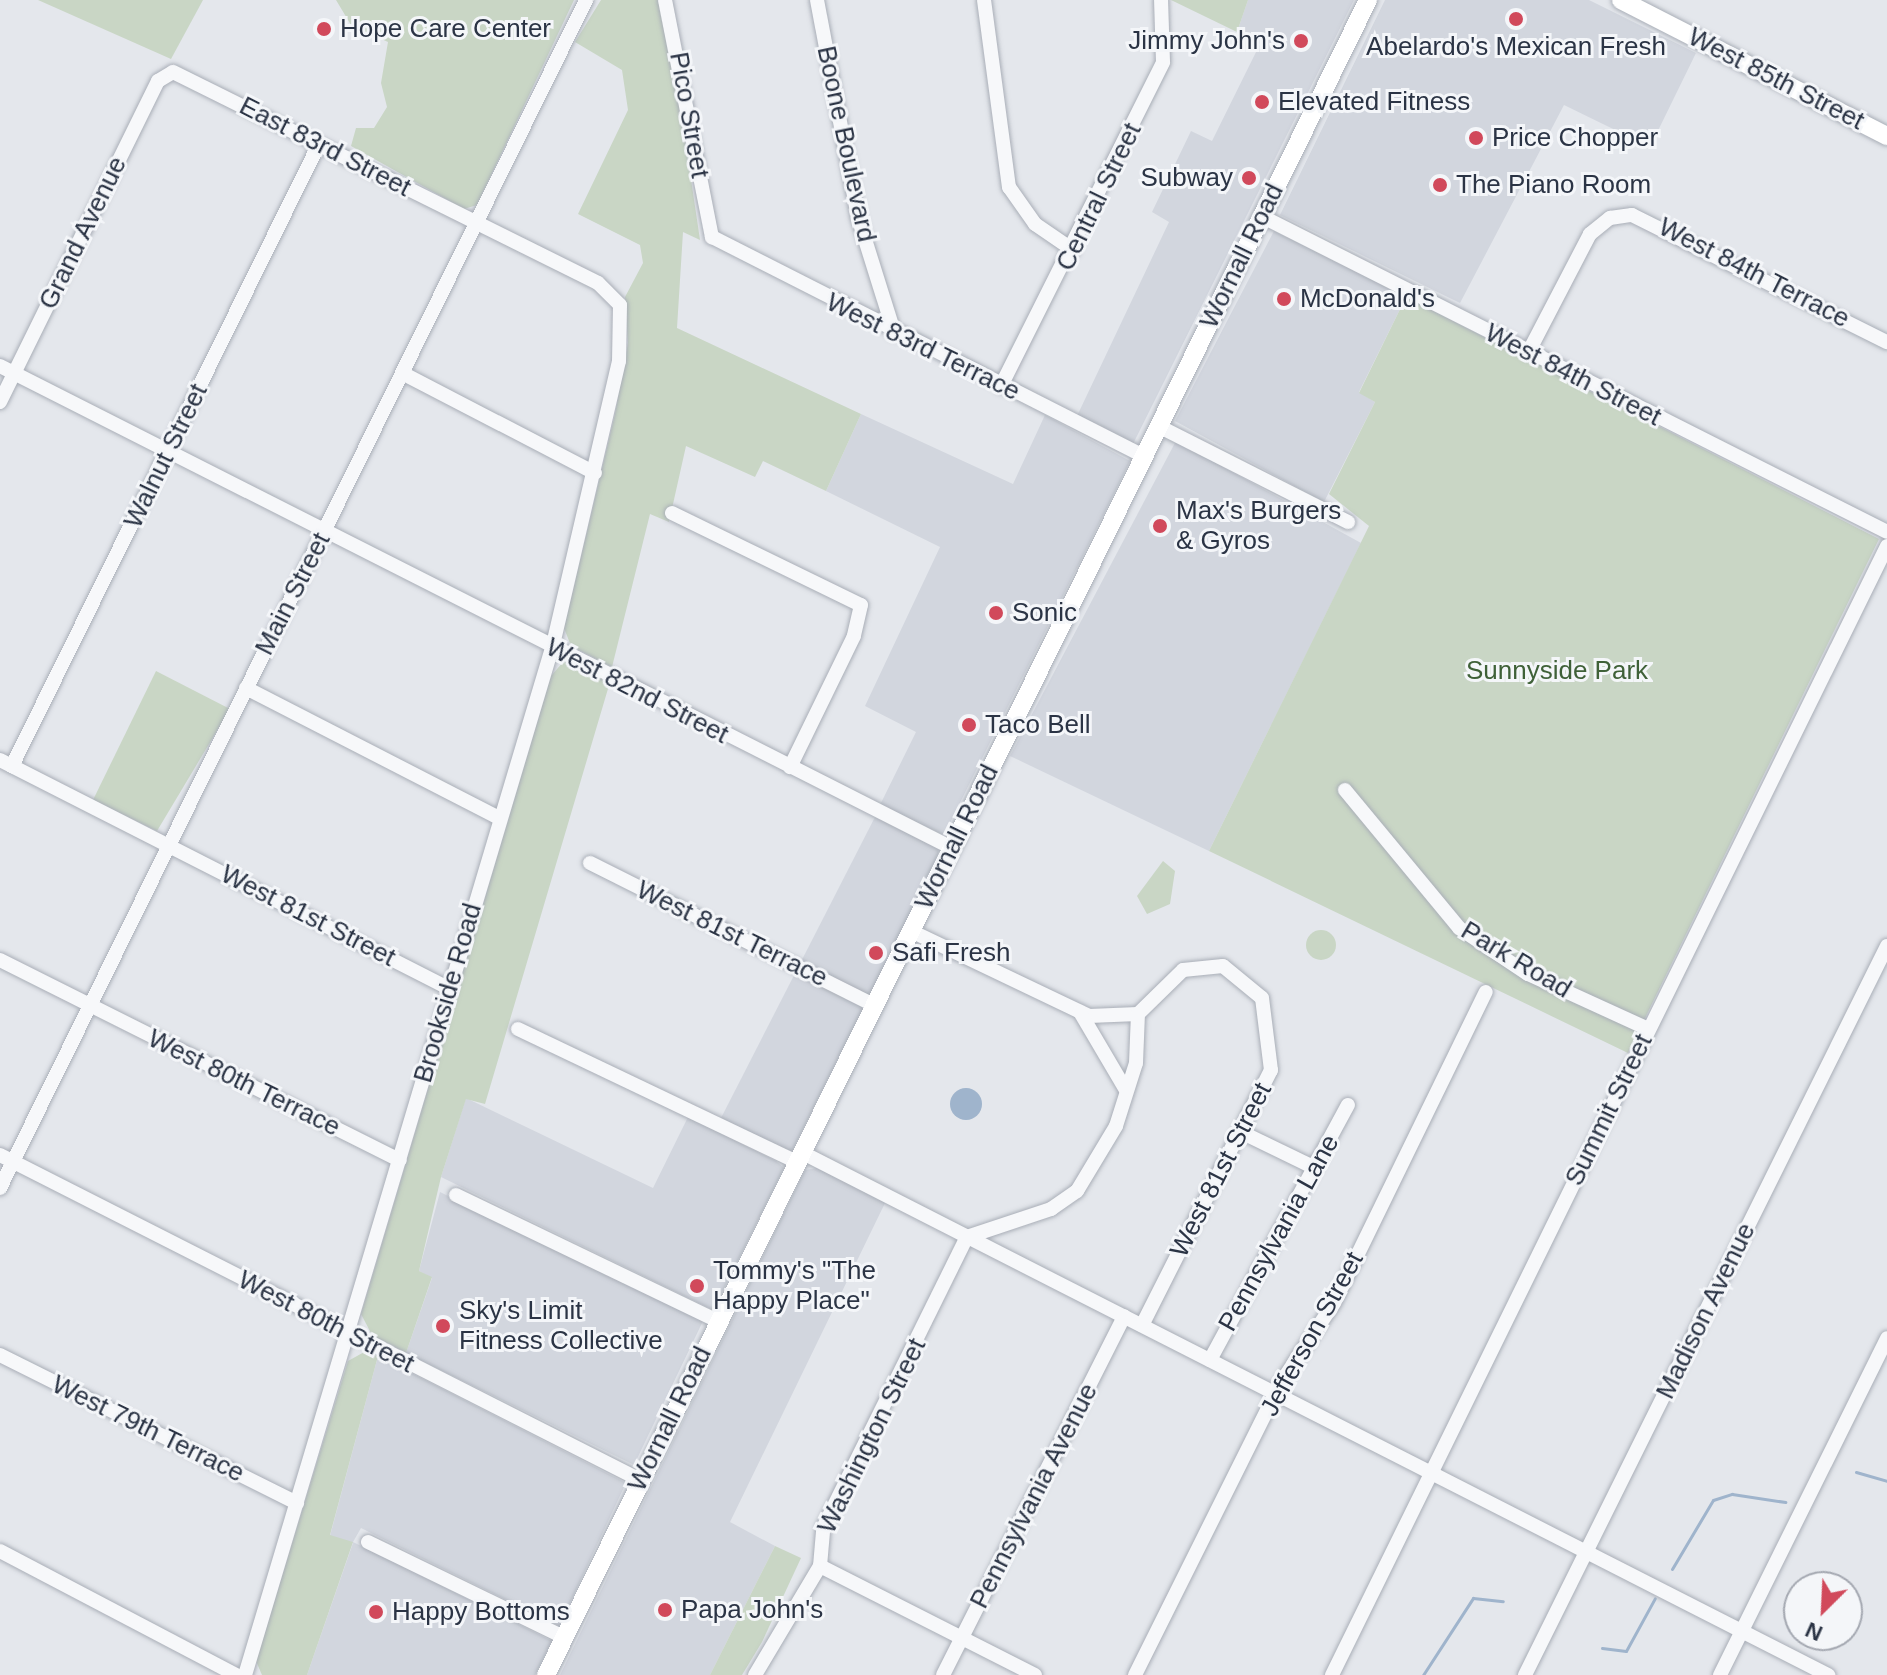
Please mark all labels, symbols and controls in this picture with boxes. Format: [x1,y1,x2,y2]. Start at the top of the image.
marker: Abelardo's Mexican Fresh [1507,10,1525,28]
place label: Hope Care Center [340,13,551,45]
marker: Hope Care Center [315,20,333,38]
street label: West 85th Street [1683,21,1869,137]
place label: Jimmy John's [1128,25,1285,57]
place label: Abelardo's Mexican Fresh [1366,31,1666,63]
marker: Jimmy John's [1292,32,1310,50]
street label: Boone Boulevard [810,43,882,245]
street label: Pico Street [663,50,715,180]
place label: Elevated Fitness [1278,86,1470,118]
street label: East 83rd Street [234,90,416,204]
marker: Elevated Fitness [1253,93,1271,111]
street label: Central Street [1050,118,1148,276]
place label: Price Chopper [1492,122,1658,154]
marker: Price Chopper [1467,129,1485,147]
street label: Grand Avenue [32,151,134,315]
place label: Subway [1141,162,1233,194]
marker: Subway [1240,169,1258,187]
place label: The Piano Room [1456,169,1651,201]
marker: The Piano Room [1431,176,1449,194]
street label: Wornall Road [1194,179,1290,333]
street label: West 84th Terrace [1653,211,1855,335]
place label: McDonald's [1300,283,1435,315]
street label: West 83rd Terrace [821,287,1025,407]
marker: McDonald's [1275,290,1293,308]
street label: West 84th Street [1480,317,1666,433]
street label: Walnut Street [118,379,214,533]
place label: Max's Burgers & Gyros [1176,495,1341,556]
marker: Max's Burgers & Gyros [1151,517,1169,535]
street label: Main Street [249,528,337,660]
place label: Sonic [1012,597,1077,629]
marker: Sonic [987,604,1005,622]
street label: West 82nd Street [541,632,733,750]
park label: Sunnyside Park [1466,655,1648,687]
place label: Taco Bell [985,709,1090,741]
marker: Taco Bell [960,716,978,734]
street label: Wornall Road [909,760,1005,914]
street label: West 81st Street [216,859,400,973]
street label: West 81st Terrace [631,874,833,994]
street label: Brookside Road [408,900,488,1086]
street label: Park Road [1455,915,1577,1005]
place label: Safi Fresh [892,937,1010,969]
marker: Safi Fresh [867,944,885,962]
street label: West 80th Terrace [143,1023,345,1143]
street label: Summit Street [1559,1029,1659,1191]
street label: West 81st Street [1164,1078,1278,1262]
street label: Pennsylvania Lane [1212,1129,1346,1337]
street label: Madison Avenue [1650,1217,1762,1405]
street label: Jefferson Street [1254,1246,1370,1422]
place label: Tommy's "The Happy Place" [713,1255,876,1316]
street label: West 80th Street [233,1264,419,1380]
marker: Tommy's "The Happy Place" [688,1277,706,1295]
place label: Sky's Limit Fitness Collective [459,1295,663,1356]
marker: Sky's Limit Fitness Collective [434,1317,452,1335]
street label: Washington Street [811,1333,933,1539]
street label: Wornall Road [622,1342,718,1496]
street label: West 79th Terrace [47,1369,249,1489]
street label: Pennsylvania Avenue [963,1378,1105,1614]
north arrow [1783,1571,1863,1651]
place label: Papa John's [681,1594,823,1626]
place label: Happy Bottoms [392,1596,570,1628]
marker: Papa John's [656,1601,674,1619]
marker: Happy Bottoms [367,1603,385,1621]
text: N [1802,1617,1826,1646]

